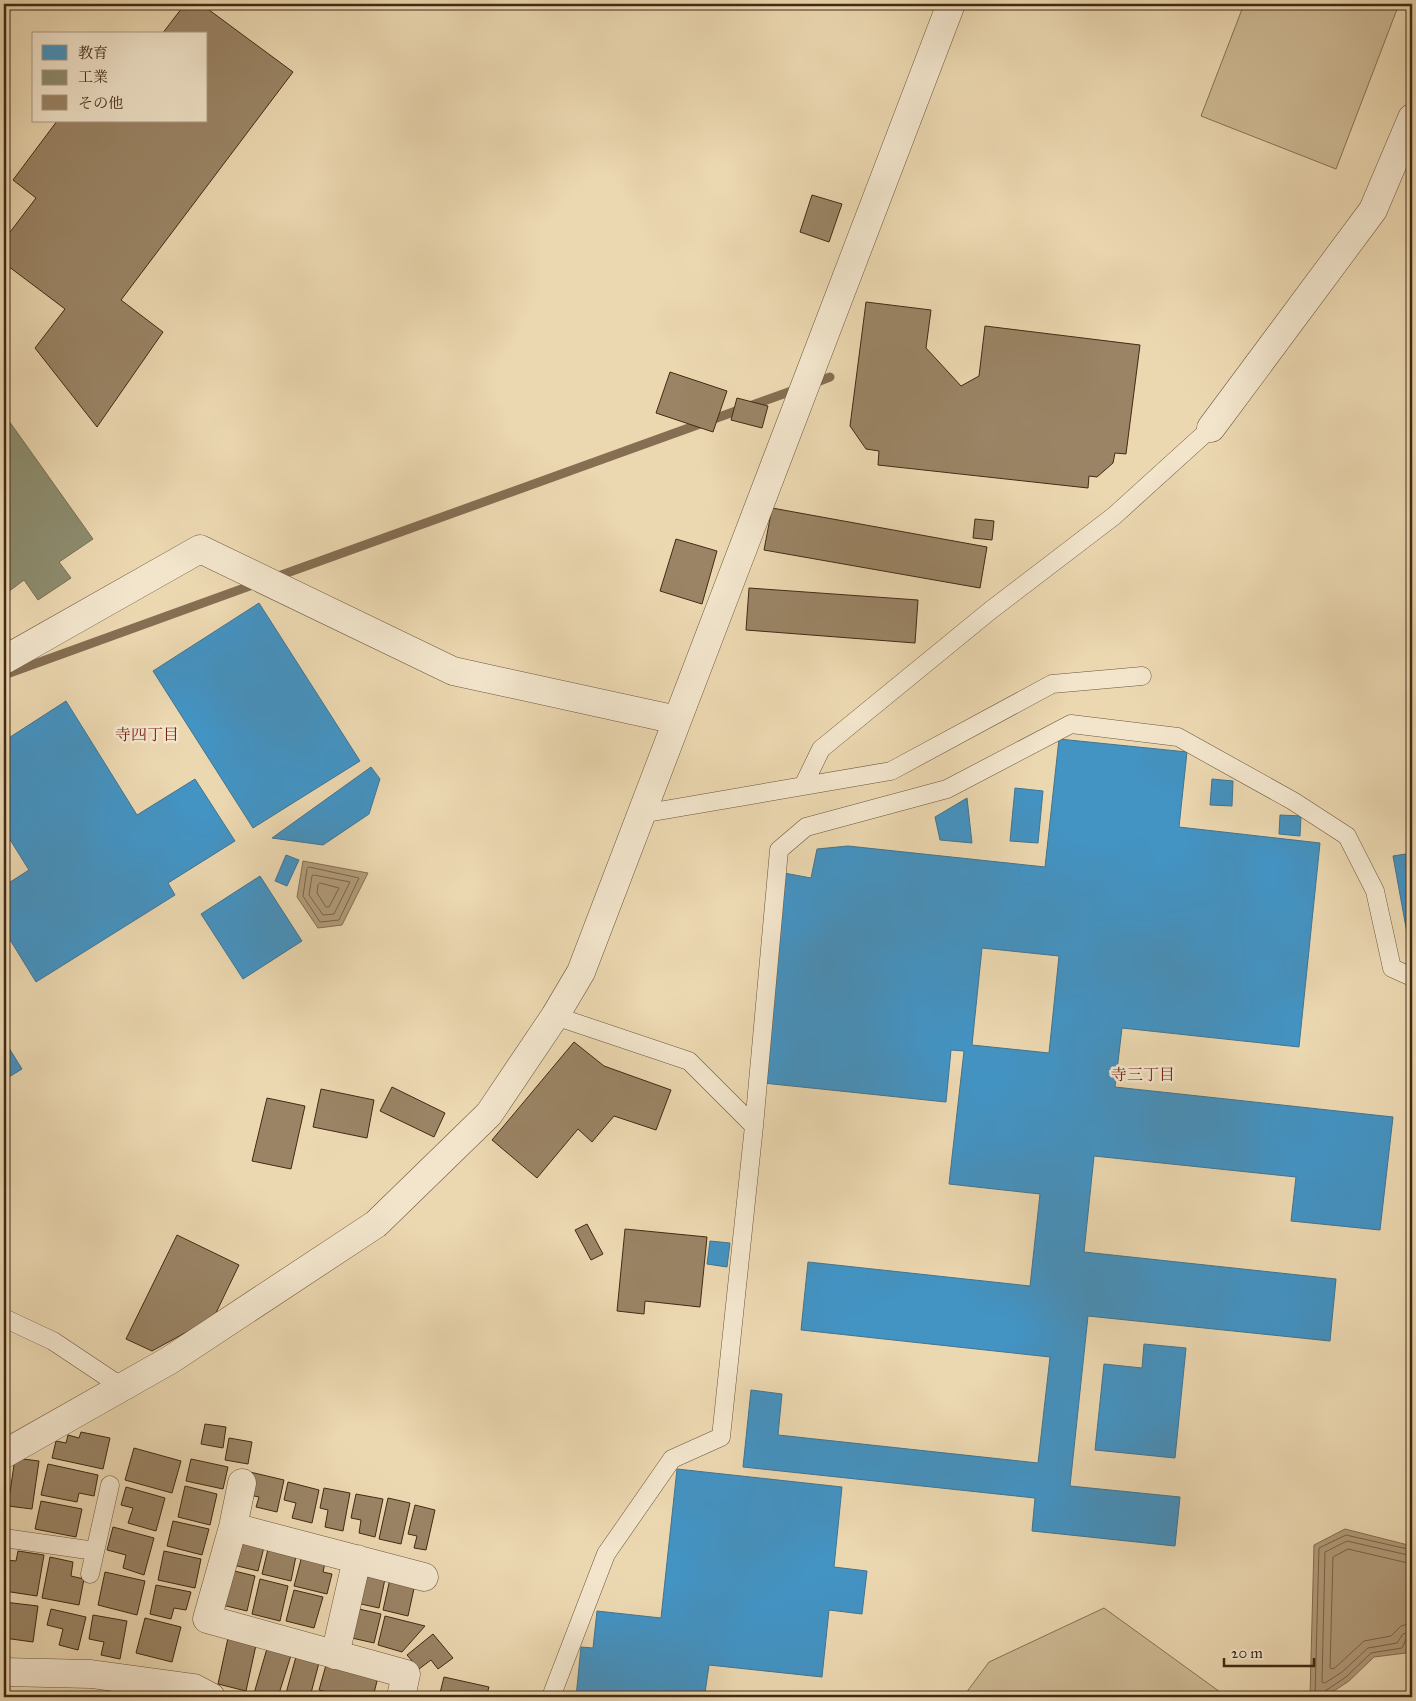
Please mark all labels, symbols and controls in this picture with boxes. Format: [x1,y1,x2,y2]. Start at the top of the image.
legend [32,32,208,122]
text: 教育 [78,44,108,62]
text: 工業 [78,68,108,86]
text: その他 [78,94,123,112]
district label: 寺四丁目 [115,725,179,744]
district label: 寺三丁目 [1111,1065,1175,1084]
scale bar [1224,1636,1314,1668]
text: 20 m [1231,1644,1263,1662]

